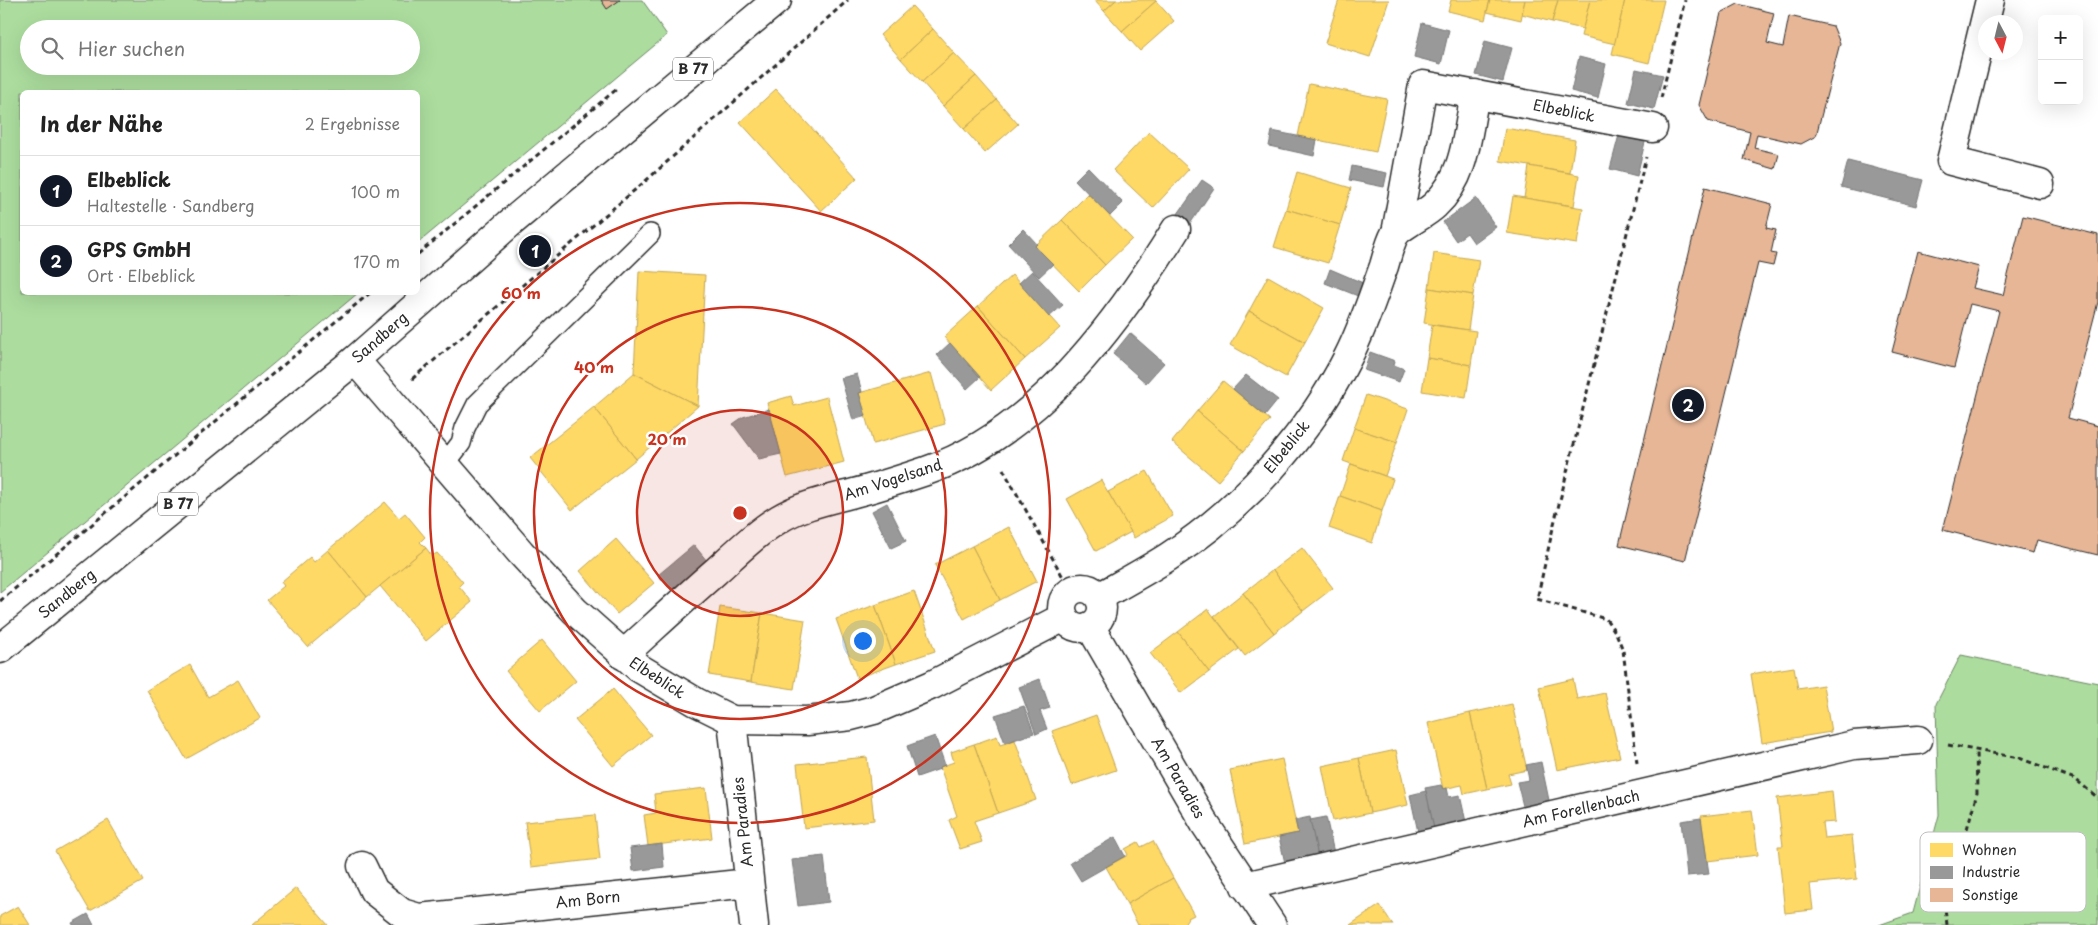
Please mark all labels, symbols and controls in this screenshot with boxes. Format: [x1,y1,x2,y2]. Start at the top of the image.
north arrow [1978,15,2023,60]
map controls [2038,15,2083,105]
button: + [2038,15,2083,60]
search box [20,20,420,75]
icon: search [38,34,66,62]
text: Hier suchen [78,34,185,62]
road number: B 77 [673,58,713,80]
button: − [2038,60,2083,105]
street label: Elbeblick [1531,92,1597,127]
text: In der Nähe [40,107,162,139]
text: 2 Ergebnisse [305,111,400,135]
text: Elbeblick [87,165,171,193]
text: 1 [52,179,60,203]
text: 100 m [351,179,400,203]
text: Haltestelle · Sandberg [87,193,254,217]
pin: 1 [519,232,551,270]
text: GPS GmbH [87,235,191,263]
text: 2 [50,249,62,273]
text: 170 m [354,249,400,273]
text: Ort · Elbeblick [87,263,195,287]
text: 60 m [501,281,541,304]
street label: Sandberg [346,306,412,368]
text: 40 m [574,355,614,378]
pin: 2 [1672,386,1704,424]
street label: Elbeblick [1257,414,1314,478]
text: 20 m [648,427,686,450]
street label: Am Vogelsand [840,452,945,505]
road number: B 77 [158,492,198,516]
centre of rings [731,504,749,522]
street label: Sandberg [32,562,100,623]
your location [850,628,876,654]
street label: Elbeblick [625,650,690,703]
street label: Am Paradies [1147,732,1212,822]
street label: Am Paradies [725,776,758,868]
street label: Am Forellenbach [1520,783,1642,832]
legend [1920,832,2086,912]
text: Wohnen [1962,839,2017,860]
text: Industrie [1962,861,2020,882]
street label: Am Born [554,884,621,913]
text: Sonstige [1962,884,2018,905]

